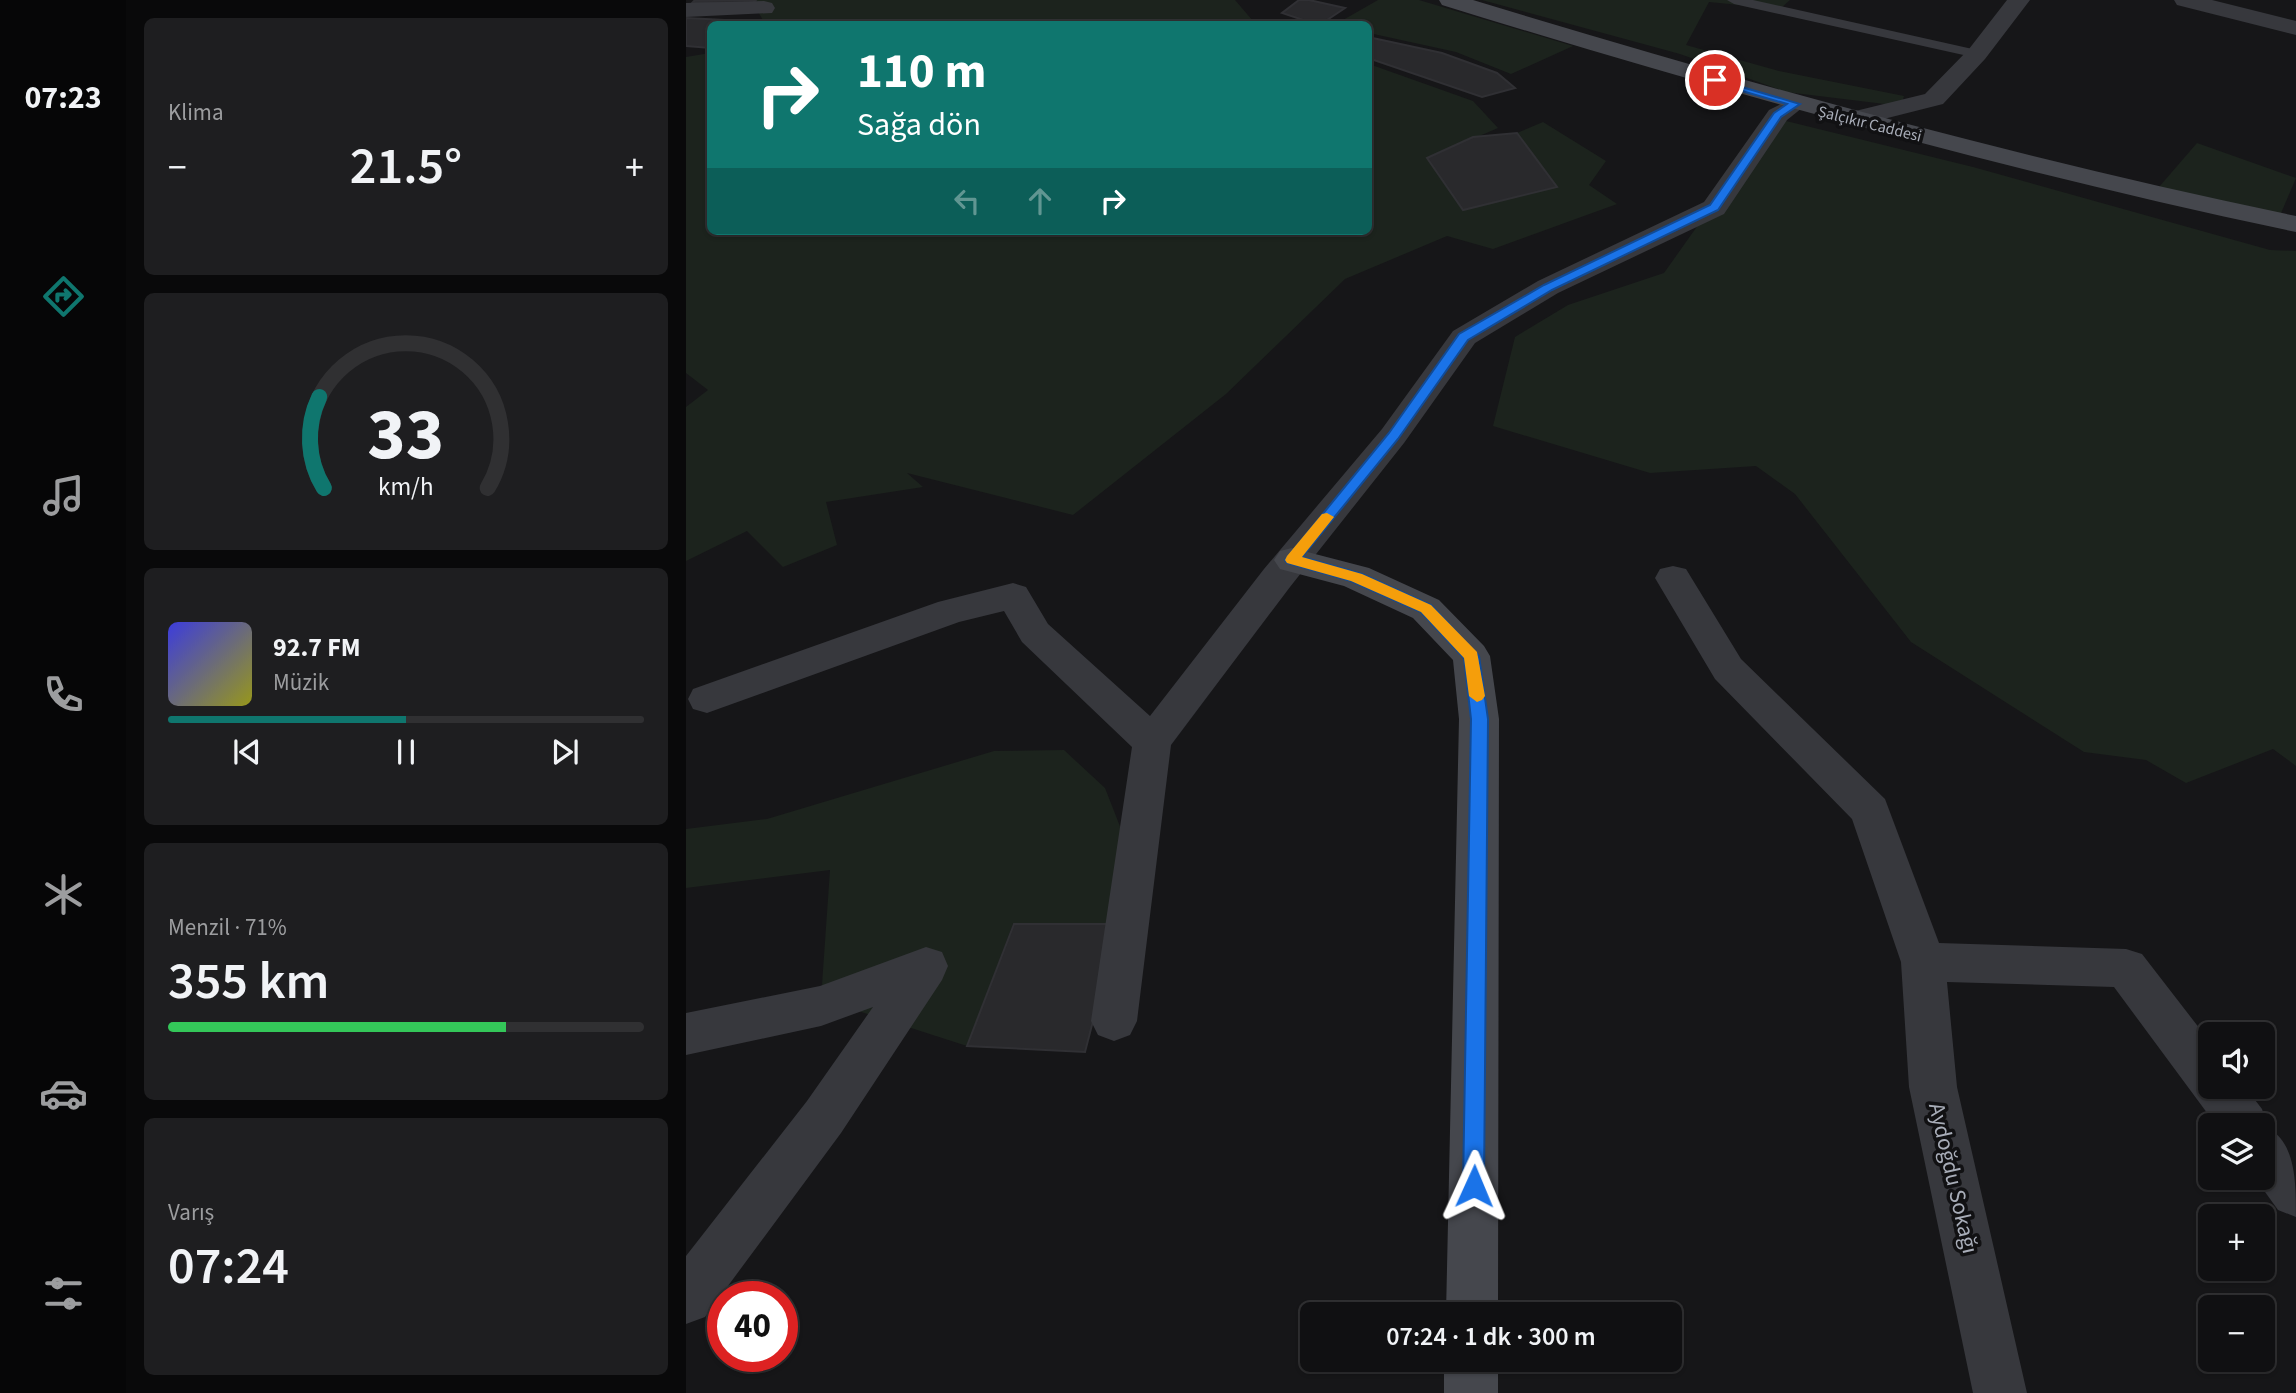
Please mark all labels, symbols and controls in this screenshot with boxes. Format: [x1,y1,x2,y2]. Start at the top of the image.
text: 110 m [857,37,986,107]
icon: right [742,49,833,140]
pin [1685,50,1745,110]
icon: arrive [1696,61,1734,99]
text: 07:23 [24,75,102,121]
text: Klima [168,96,224,129]
street label: Şalçıkır Caddesi [1816,100,1924,147]
text: Sağa dön [857,102,981,148]
text: 21.5° [350,130,462,204]
text: − [168,141,187,195]
text: + [625,141,644,195]
icon: left [948,182,986,220]
icon: ahead [1021,182,1059,220]
icon: right [1094,182,1132,220]
icon: directions [39,272,88,321]
text: 33 [368,383,444,487]
text: km/h [378,468,434,504]
icon: music [39,471,88,520]
text: 92.7 FM [273,629,361,666]
text: Müzik [273,666,329,699]
icon: phone [39,670,88,719]
icon: previous [228,733,266,771]
icon: pause [387,733,425,771]
icon: next [546,733,584,771]
icon: climate [39,870,88,919]
text: Menzil · 71% [168,911,287,944]
text: 355 km [168,945,329,1019]
map controls [2198,1022,2275,1372]
button: sound [2198,1022,2275,1099]
icon: car [39,1069,88,1118]
street label: Aydoğdu Sokağı [1920,1099,1987,1257]
button: layers [2198,1113,2275,1190]
position arrow [1437,1149,1511,1223]
text: Varış [168,1196,214,1229]
button: + [2198,1204,2275,1281]
text: 07:24 [168,1230,289,1304]
icon: filters [39,1269,88,1318]
speed limit sign: 40 [707,1281,798,1372]
button: − [2198,1295,2275,1372]
text: 07:24 · 1 dk · 300 m [1386,1318,1596,1355]

